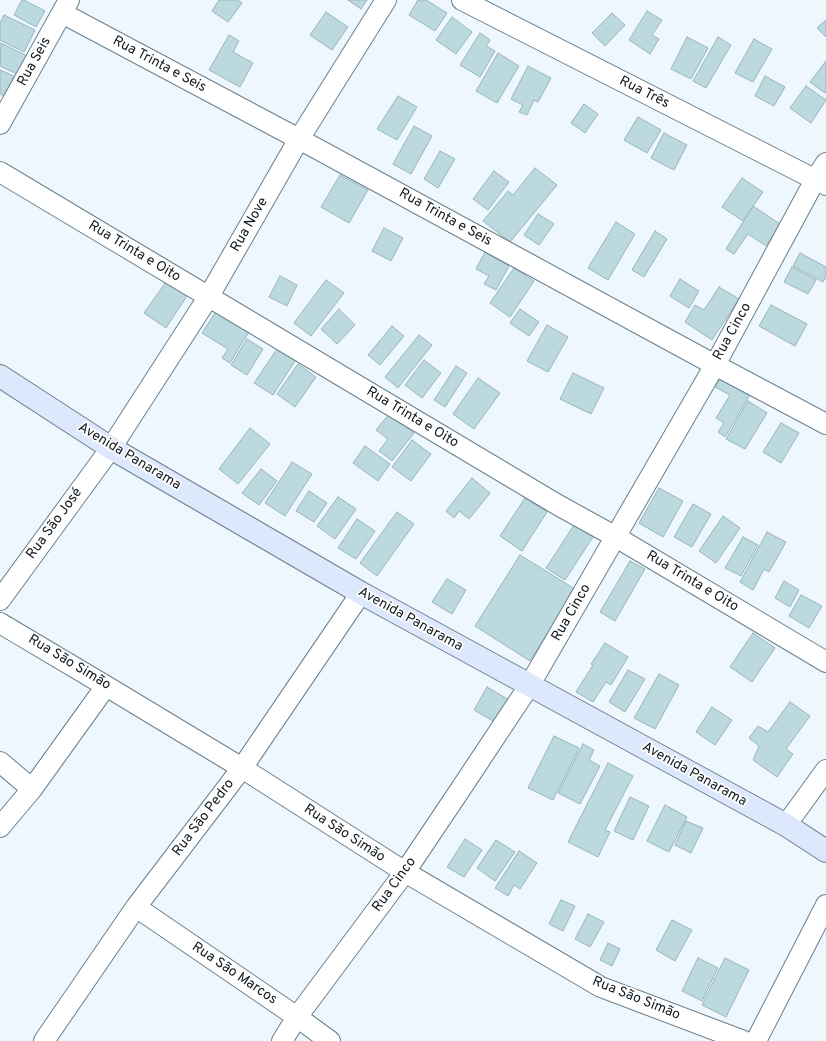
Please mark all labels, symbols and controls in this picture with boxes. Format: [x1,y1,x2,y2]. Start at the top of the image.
street label: Rua Trinta e Seis [109,33,209,97]
street label: Rua Seis [15,35,55,89]
street label: Rua Três [616,73,672,113]
street label: Rua Trinta e Seis [396,186,494,250]
street label: Rua Nove [228,195,272,255]
street label: Rua Trinta e Oito [85,218,183,286]
street label: Rua Cinco [710,300,756,364]
street label: Rua Trinta e Oito [363,384,461,452]
street label: Avenida Panarama [74,420,184,494]
street label: Rua São José [24,485,86,563]
street label: Rua Trinta e Oito [643,548,741,616]
street label: Rua Cinco [549,581,595,645]
street label: Avenida Panarama [355,584,465,656]
street label: Rua São Simão [25,632,113,694]
street label: Avenida Panarama [639,739,749,811]
street label: Rua São Pedro [170,776,238,860]
street label: Rua São Simão [300,801,388,867]
street label: Rua Cinco [370,854,420,916]
street label: Rua São Marcos [188,939,280,1009]
street label: Rua São Simão [589,974,683,1024]

